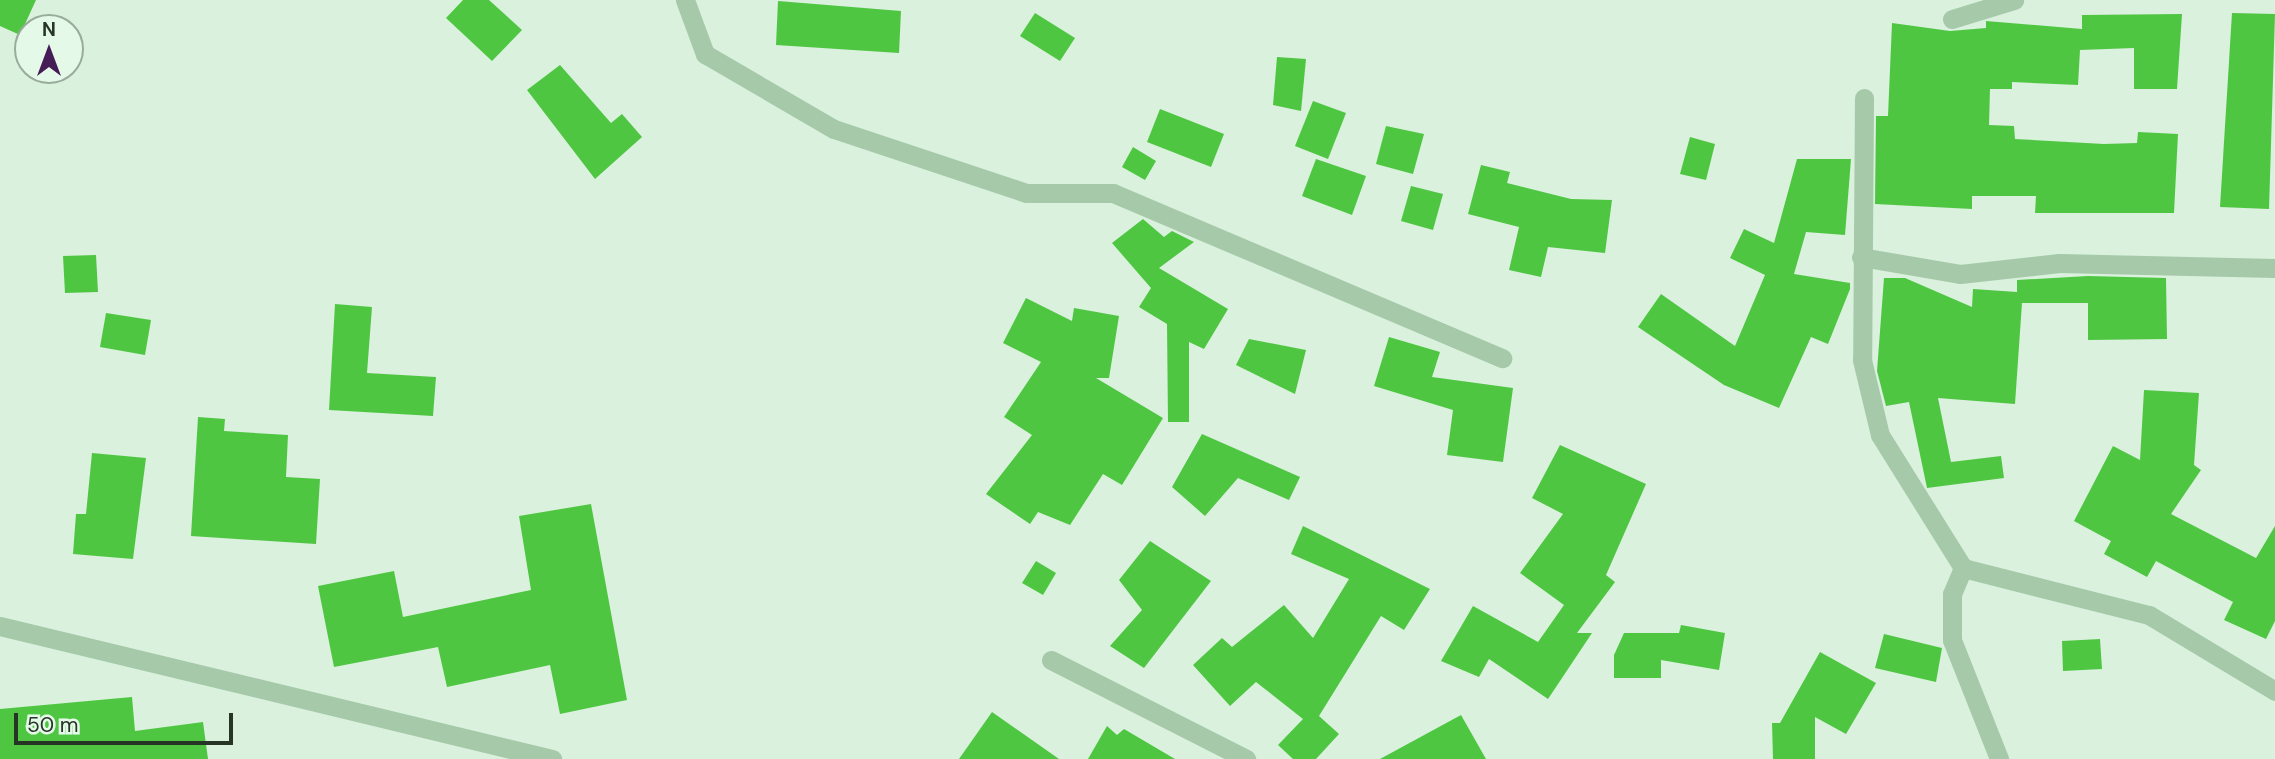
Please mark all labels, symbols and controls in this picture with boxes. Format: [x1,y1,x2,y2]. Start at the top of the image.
north arrow [14,14,84,84]
text: N [42,17,56,42]
scale bar [18,700,236,744]
text: 50 m [27,711,78,739]

